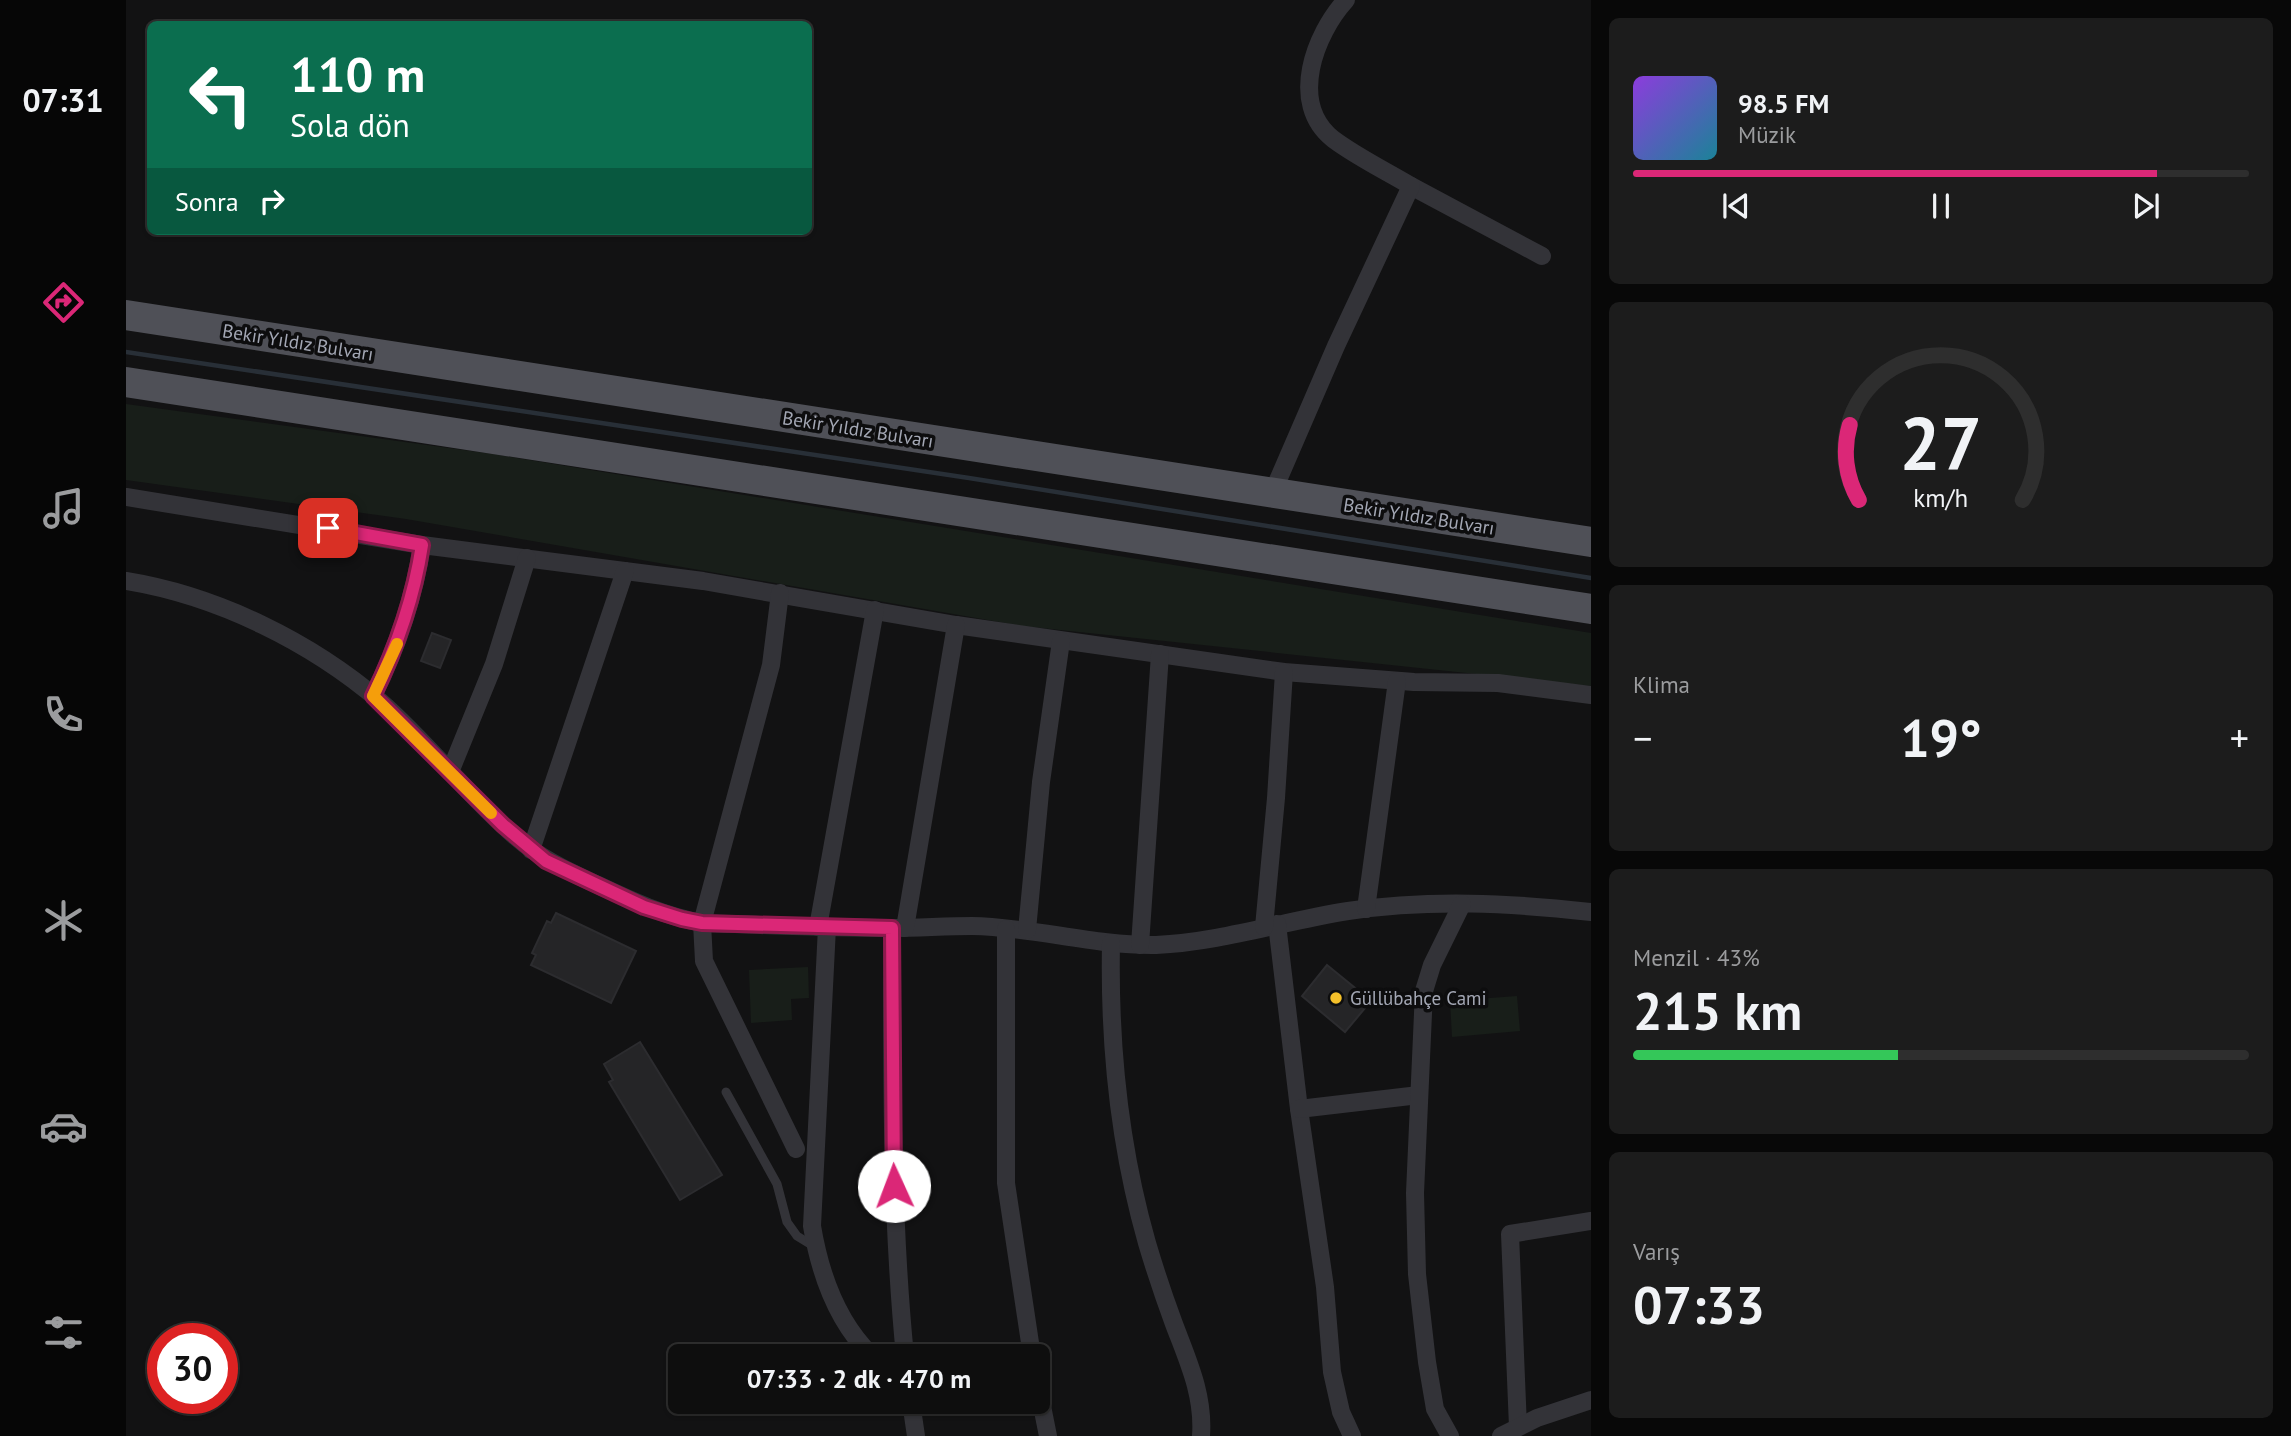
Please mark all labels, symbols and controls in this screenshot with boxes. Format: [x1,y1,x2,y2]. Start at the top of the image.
text: 110 m [290,42,425,106]
icon: left [175,49,266,140]
text: 07:31 [22,79,104,121]
text: 98.5 FM [1738,87,1829,120]
text: Sola dön [290,104,410,146]
text: Müzik [1738,120,1796,149]
icon: right [253,182,291,220]
text: Sonra [175,185,239,218]
icon: previous [1717,187,1755,225]
icon: pause [1922,187,1960,225]
icon: next [2127,187,2165,225]
icon: directions [39,278,88,327]
street label: Bekir Yıldız Bulvarı [221,318,375,366]
text: 27 [1900,397,1982,491]
street label: Bekir Yıldız Bulvarı [781,405,935,453]
text: km/h [1914,482,1968,514]
icon: music [39,484,88,533]
street label: Bekir Yıldız Bulvarı [1342,492,1496,540]
pin [298,498,358,558]
icon: arrive [309,509,347,547]
text: Klima [1633,670,1690,699]
icon: phone [39,690,88,739]
text: 19° [1900,704,1982,771]
text: − [1633,713,1652,762]
text: + [2230,713,2249,762]
icon: climate [39,896,88,945]
text: Menzil · 43% [1633,943,1760,972]
text: 215 km [1633,977,1802,1044]
place label: Güllübahçe Cami [1350,986,1487,1010]
marker: Güllübahçe Cami [1328,990,1344,1006]
icon: car [39,1102,88,1151]
position arrow [857,1149,931,1223]
text: Varış [1633,1237,1680,1266]
text: 07:33 [1633,1271,1765,1338]
icon: filters [39,1308,88,1357]
speed limit sign: 30 [147,1323,238,1414]
text: 07:33 · 2 dk · 470 m [747,1362,971,1395]

